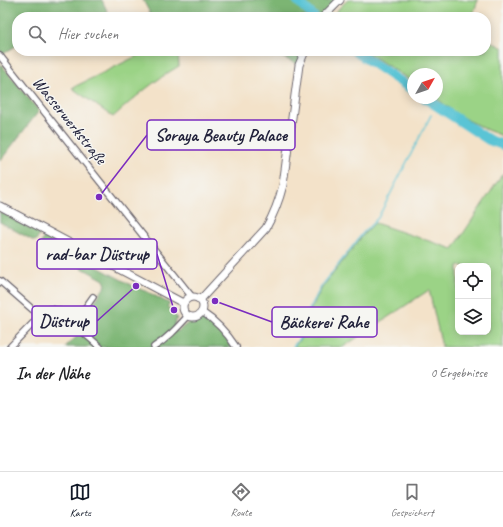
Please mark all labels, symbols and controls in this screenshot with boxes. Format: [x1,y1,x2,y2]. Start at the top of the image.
search box [12,12,491,56]
icon: search [26,23,48,45]
text: Hier suchen [58,25,118,44]
north arrow [407,68,443,104]
street label: Wasserwerkstraße [28,72,112,170]
callout: Soraya Beauty Palace [147,120,295,150]
text: Soraya Beauty Palace [155,124,289,146]
callout: rad-bar Düstrup [37,239,157,269]
text: rad-bar Düstrup [45,243,150,265]
map controls [455,263,491,335]
button: locate [455,263,491,299]
button: layers [455,299,491,335]
callout: Düstrup [32,306,97,336]
callout: Bäckerei Rahe [272,307,377,337]
text: Düstrup [39,310,90,332]
text: Bäckerei Rahe [279,311,371,333]
text: In der Nähe [16,363,89,384]
text: 0 Ergebnisse [431,365,487,381]
tab: Karte [69,481,91,519]
tab: Route [230,481,252,519]
tab: Gespeichert [391,481,434,519]

